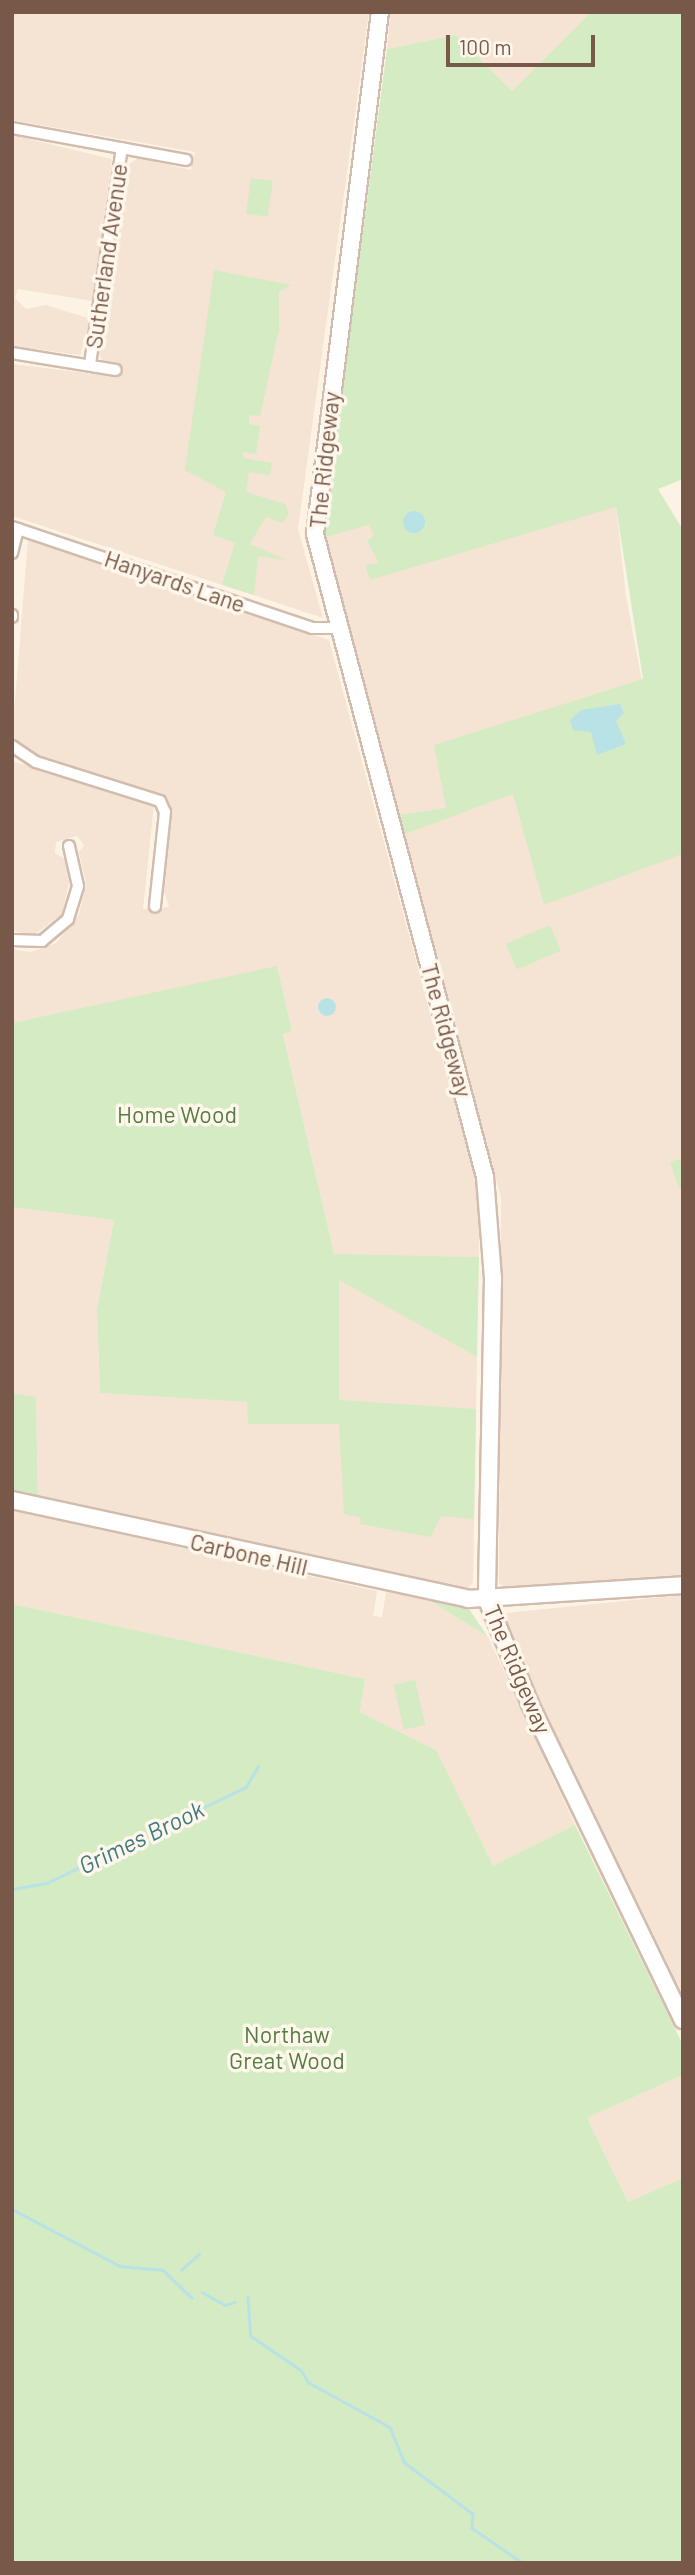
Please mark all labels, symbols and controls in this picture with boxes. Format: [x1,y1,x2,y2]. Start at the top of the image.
scale bar [450,21,599,65]
text: 100 m [459,34,512,59]
street label: Sutherland Avenue [79,162,133,350]
street label: The Ridgeway [303,390,345,530]
street label: Hanyards Lane [101,544,249,618]
street label: The Ridgeway [416,960,478,1100]
park label: Home Wood [117,1100,237,1128]
street label: Carbone Hill [188,1527,310,1581]
street label: The Ridgeway [478,1600,558,1738]
water label: Grimes Brook [74,1794,208,1880]
park label: Northaw Great Wood [229,2020,345,2074]

